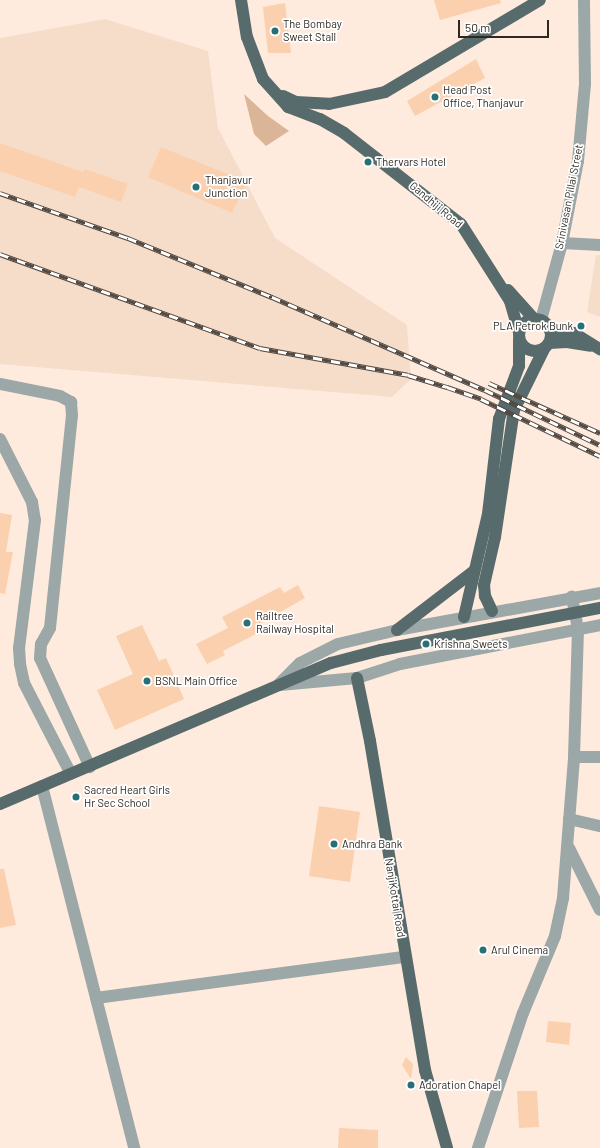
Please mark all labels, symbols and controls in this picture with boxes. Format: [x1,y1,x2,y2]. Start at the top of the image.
scale bar [460,12,551,38]
place label: The Bombay Sweet Stall [283,18,342,44]
text: 50 m [465,20,490,34]
marker: The Bombay Sweet Stall [270,26,280,36]
place label: Head Post Office, Thanjavur [443,84,524,110]
marker: Head Post Office, Thanjavur [430,92,440,102]
street label: Srinivasan Pillai Street [552,143,586,251]
place label: Thervars Hotel [376,155,446,169]
marker: Thervars Hotel [363,157,373,167]
place label: Thanjavur Junction [205,174,252,200]
street label: Gandhiji Road [407,179,465,231]
marker: Thanjavur Junction [190,181,202,193]
place label: PLA Petrok Bunk [493,319,573,333]
marker: PLA Petrok Bunk [576,321,586,331]
place label: Railtree Railway Hospital [256,610,334,636]
marker: Railtree Railway Hospital [241,617,253,629]
place label: Krishna Sweets [434,637,508,651]
marker: Krishna Sweets [421,639,431,649]
place label: BSNL Main Office [155,674,237,688]
marker: BSNL Main Office [142,676,152,686]
place label: Sacred Heart Girls Hr Sec School [84,784,170,810]
marker: Sacred Heart Girls Hr Sec School [71,792,81,802]
place label: Andhra Bank [342,837,402,851]
marker: Andhra Bank [329,839,339,849]
street label: NanjiKottai Road [382,857,408,939]
place label: Arul Cinema [491,943,548,957]
marker: Arul Cinema [478,945,488,955]
place label: Adoration Chapel [419,1078,501,1092]
marker: Adoration Chapel [406,1080,416,1090]

